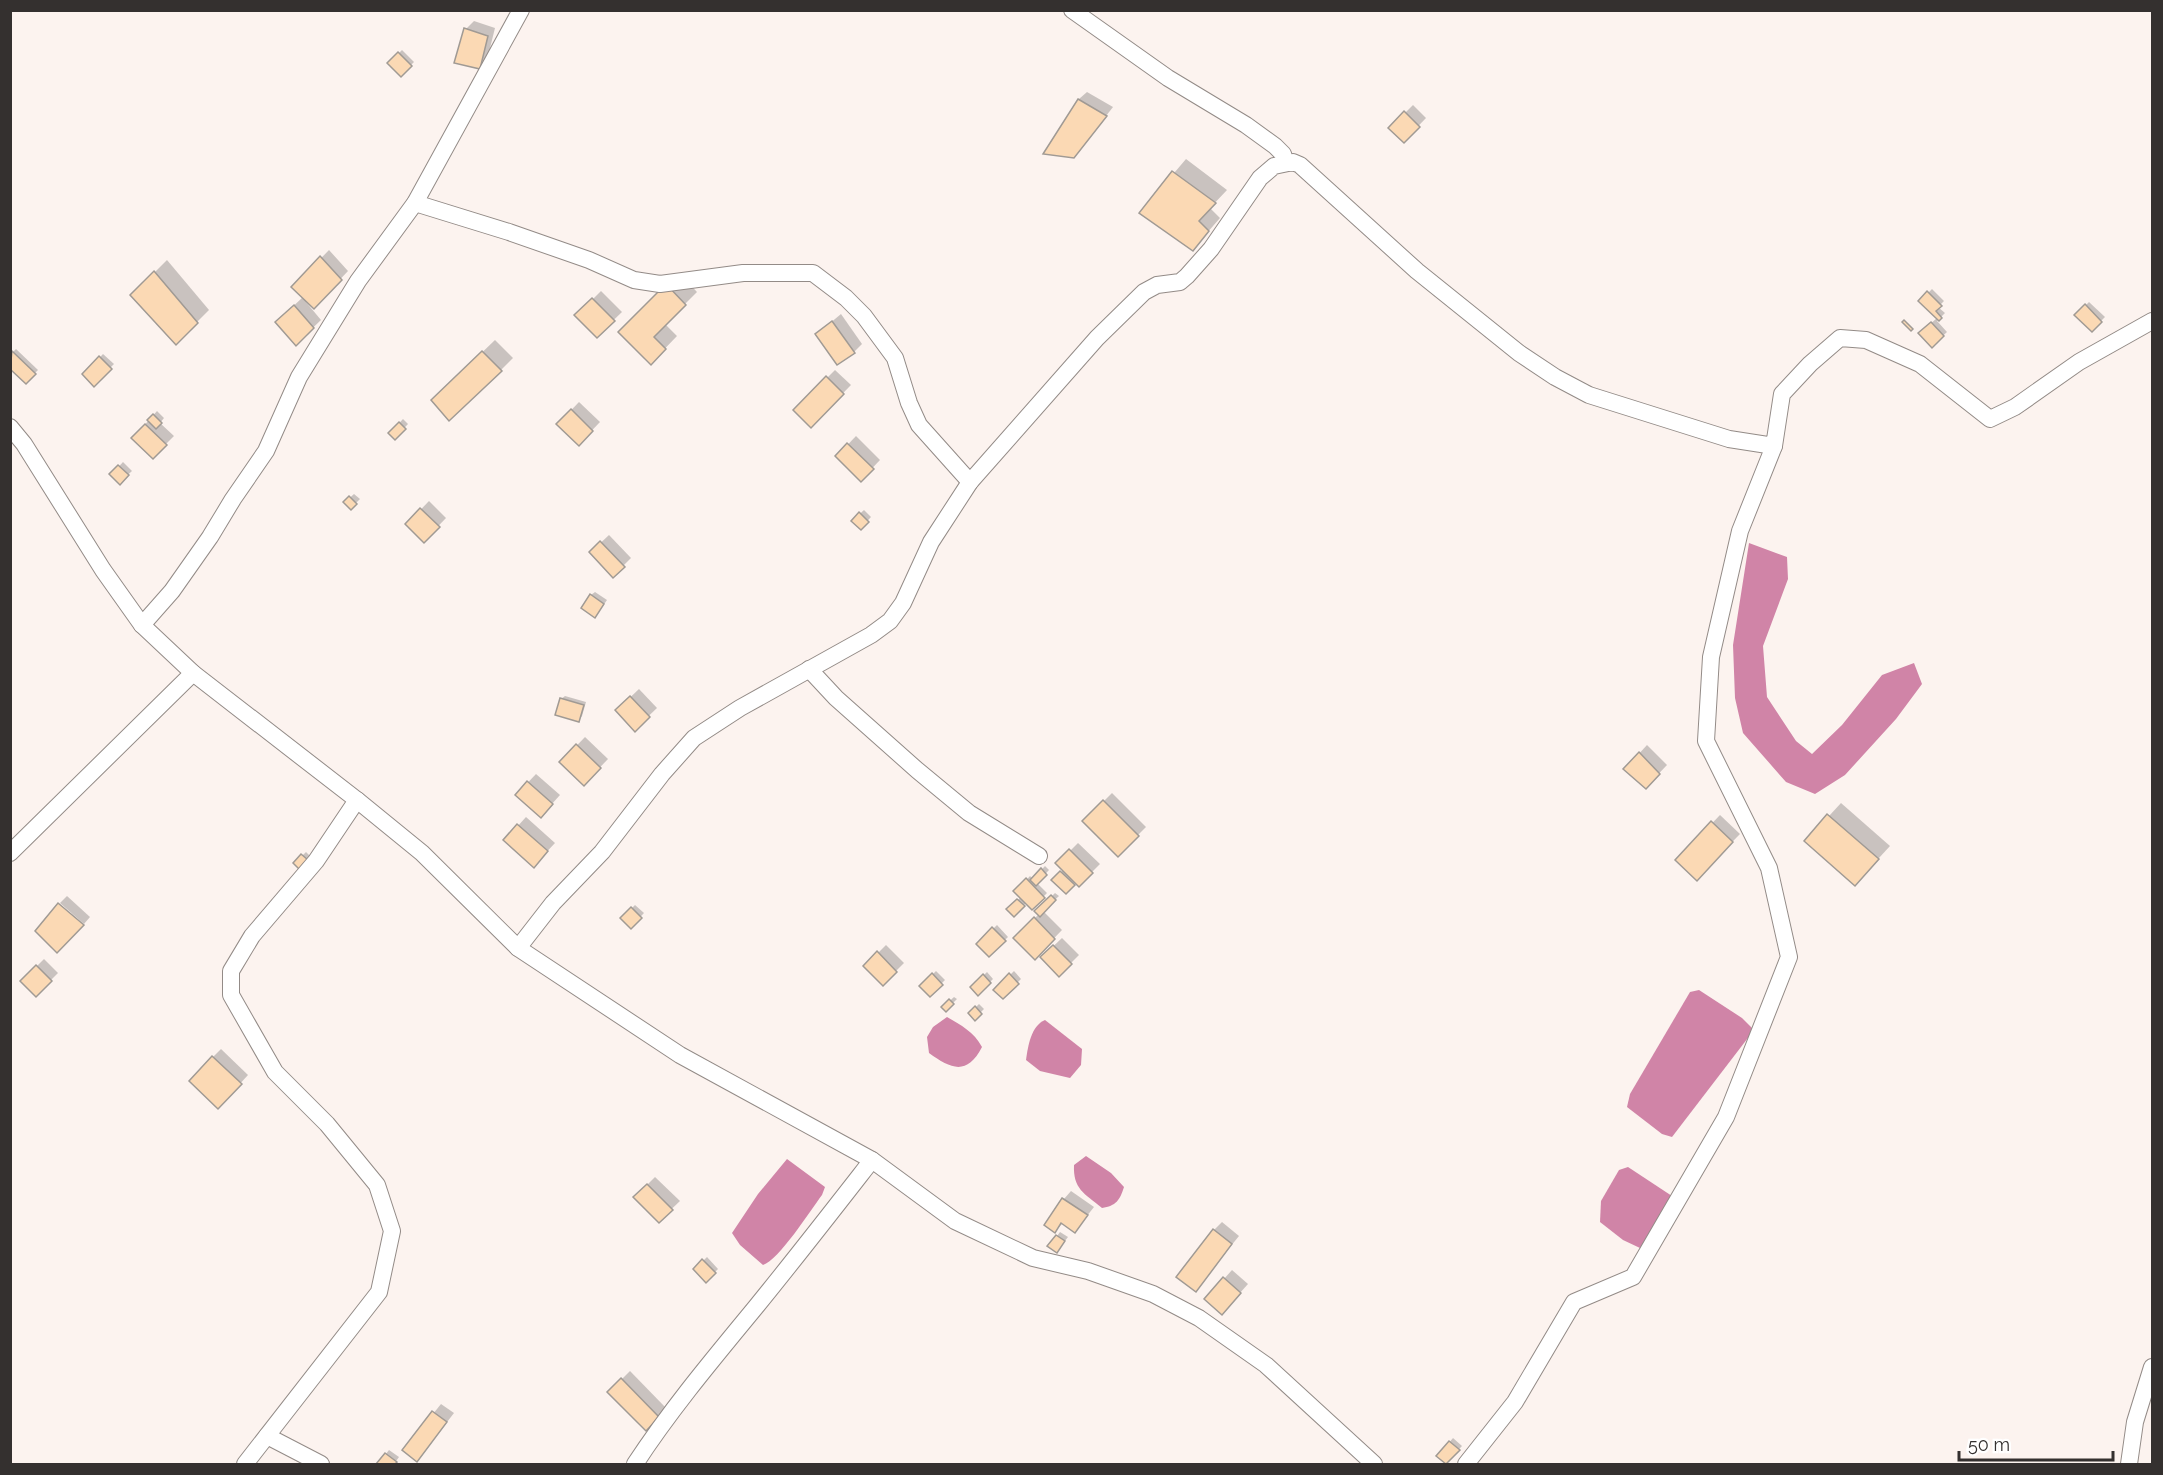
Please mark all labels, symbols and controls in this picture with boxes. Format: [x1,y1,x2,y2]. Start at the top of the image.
scale bar [1959,1424,2114,1462]
text: 50 m [1968,1434,2010,1455]

